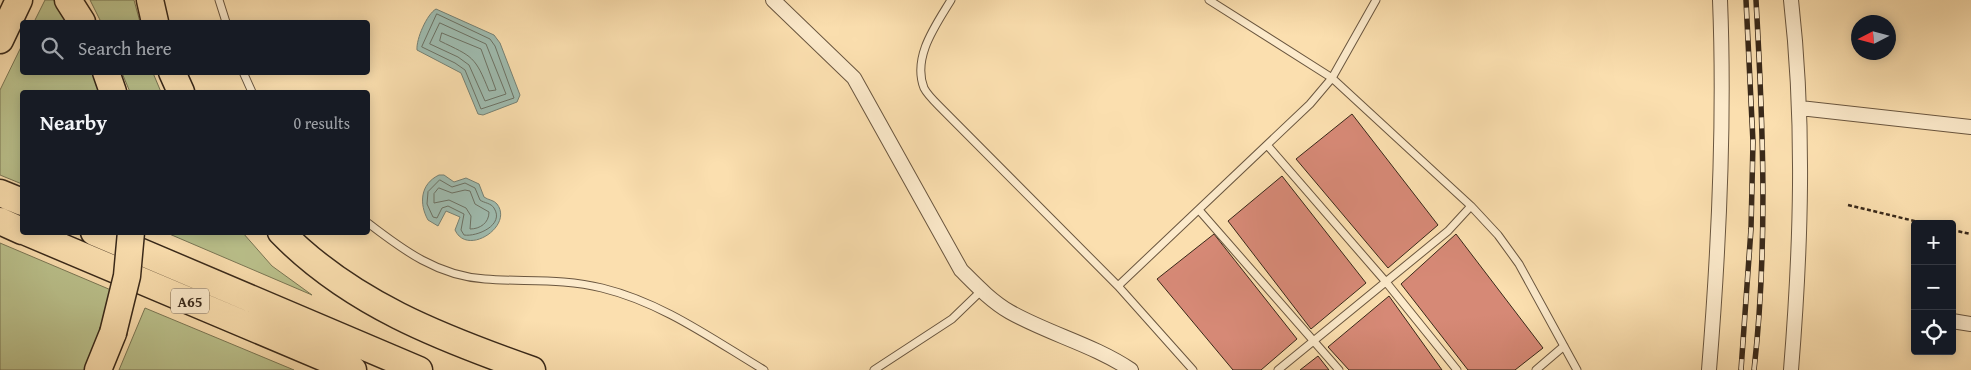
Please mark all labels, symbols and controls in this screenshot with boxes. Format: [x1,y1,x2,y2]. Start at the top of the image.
north arrow [1851,15,1896,60]
search box [20,20,370,75]
icon: search [38,34,66,62]
text: Search here [78,34,172,62]
text: Nearby [40,107,107,138]
text: 0 results [293,111,350,135]
map controls [1911,220,1956,355]
button: + [1911,220,1956,265]
button: − [1911,265,1956,310]
road number: Α65 [171,288,209,314]
button: locate [1911,310,1956,355]

